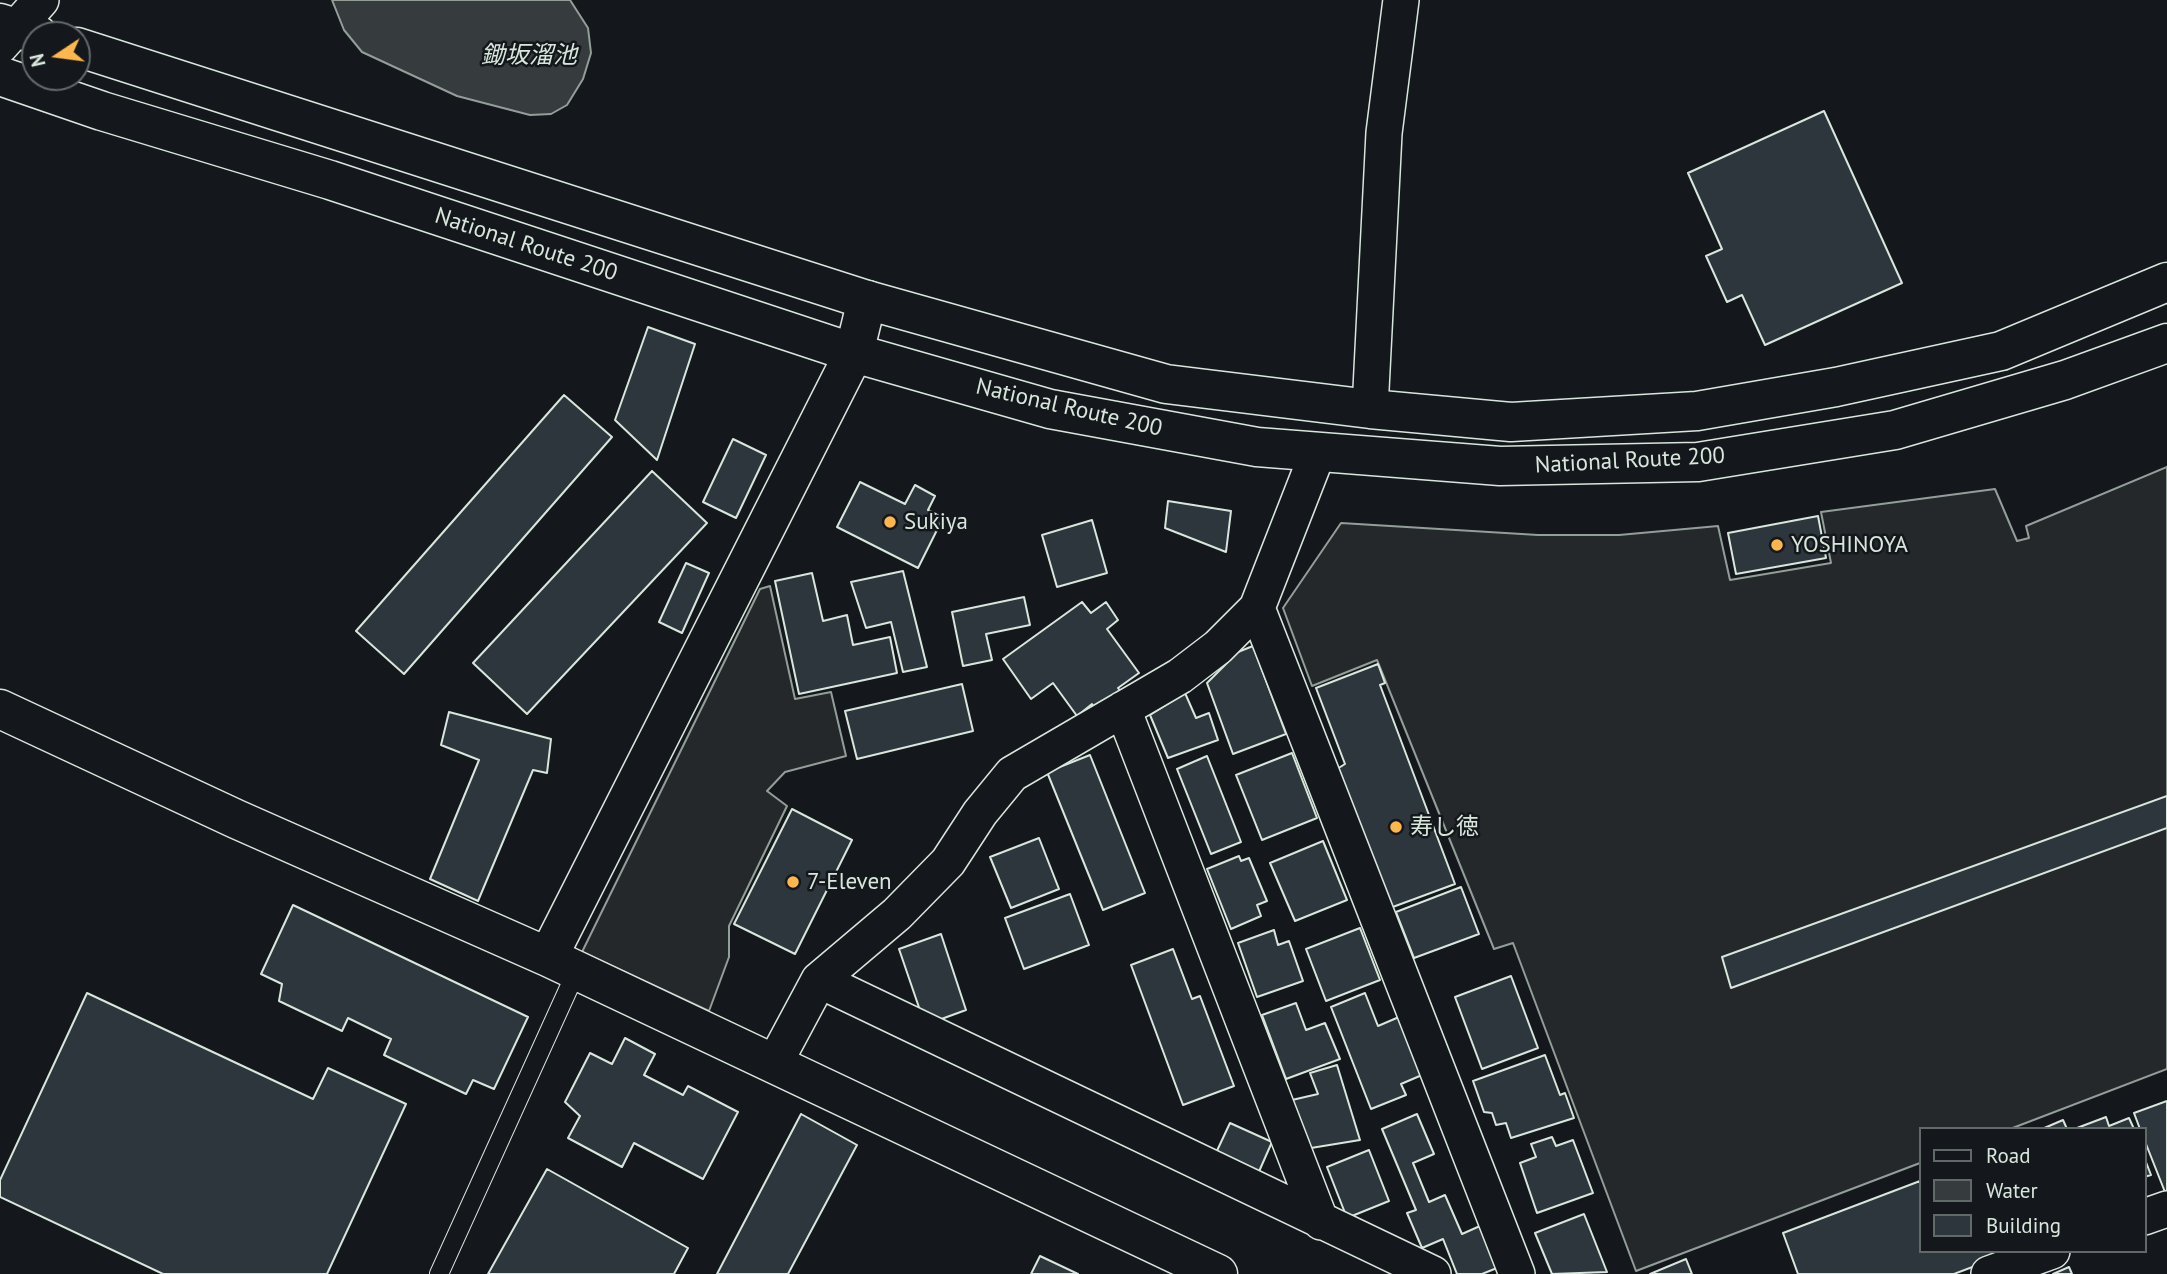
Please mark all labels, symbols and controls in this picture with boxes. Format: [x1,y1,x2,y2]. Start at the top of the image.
north arrow [21,21,91,91]
water label: 鋤坂溜池 [481,42,577,70]
text: N [24,52,51,69]
street label: National Route 200 [431,202,621,288]
street label: National Route 200 [973,373,1165,443]
street label: National Route 200 [1534,442,1726,480]
place label: Sukiya [904,508,968,536]
marker: Sukiya [882,514,898,530]
place label: YOSHINOYA [1791,531,1908,559]
marker: YOSHINOYA [1769,537,1785,553]
place label: 寿し徳 [1410,813,1479,841]
marker: 寿し徳 [1388,819,1404,835]
place label: 7-Eleven [807,868,892,896]
marker: 7-Eleven [785,874,801,890]
legend [1918,1127,2146,1253]
text: Road [1986,1142,2030,1169]
text: Water [1986,1177,2038,1204]
text: Building [1986,1212,2061,1239]

